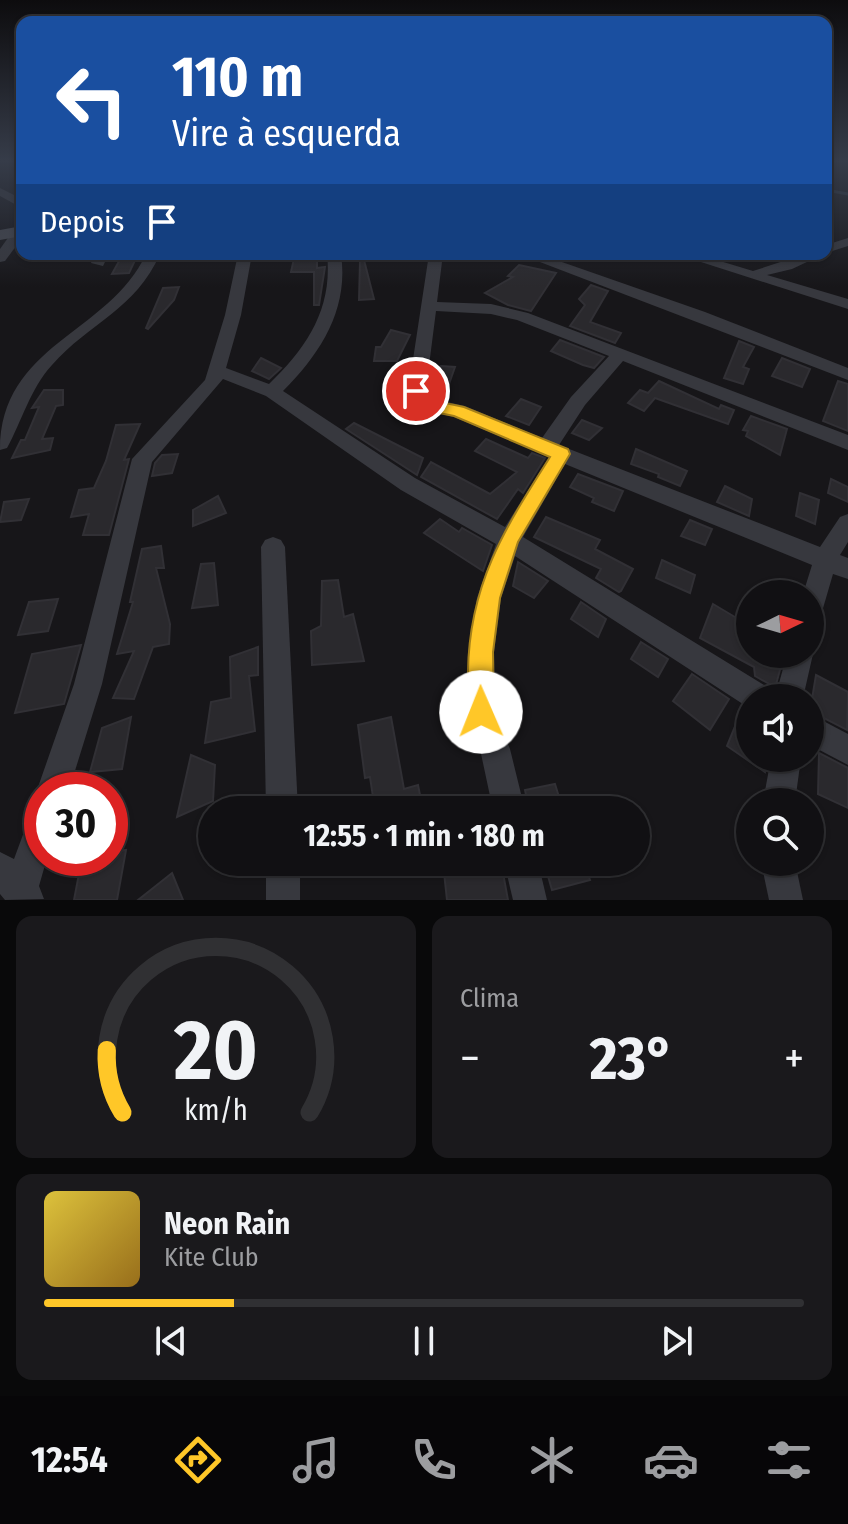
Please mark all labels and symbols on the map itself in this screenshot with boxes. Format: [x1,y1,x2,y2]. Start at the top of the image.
pin [382,357,450,425]
north arrow [736,580,824,668]
position arrow [439,670,523,754]
speed limit sign: 30 [24,772,128,876]

